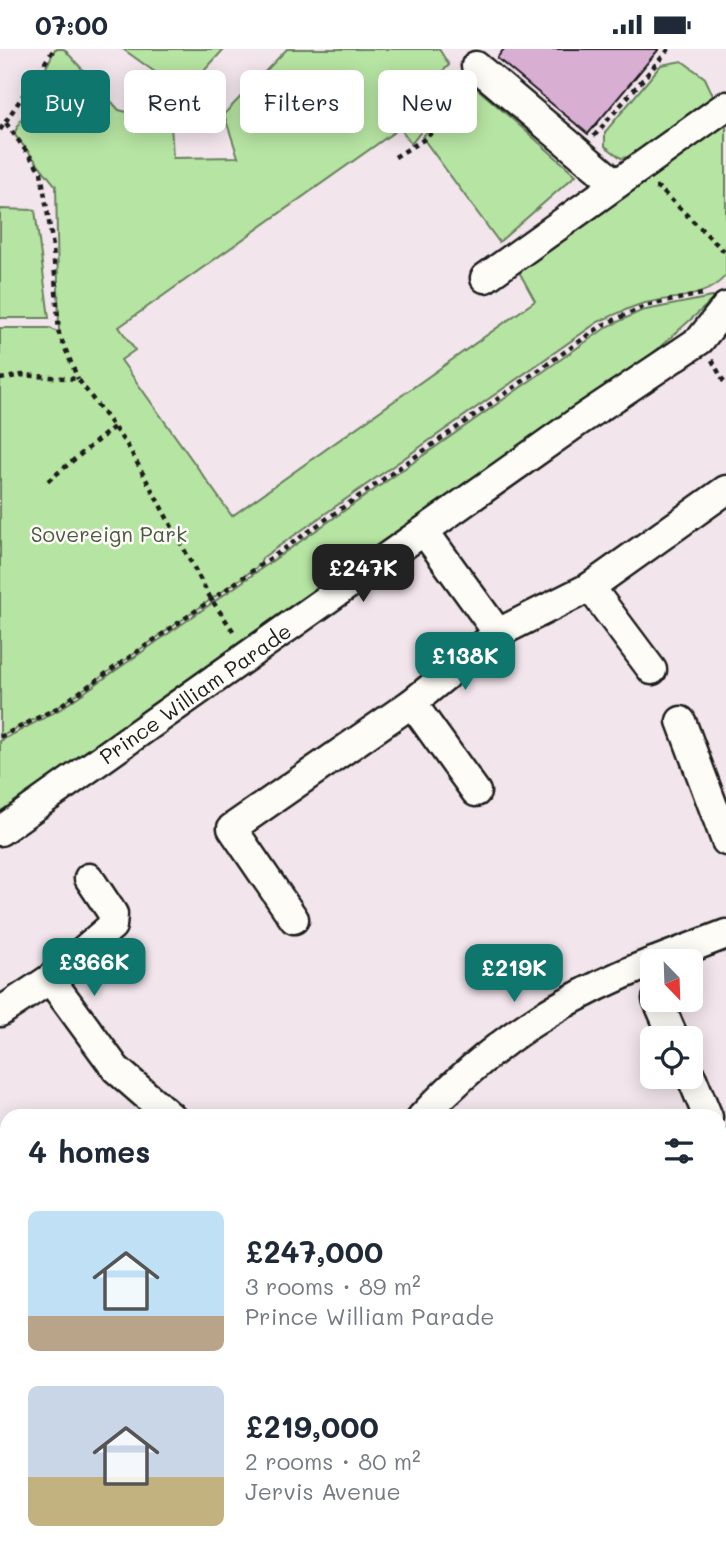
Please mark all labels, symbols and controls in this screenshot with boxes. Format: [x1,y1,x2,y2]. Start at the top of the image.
text: 07:00 [35,8,108,42]
chip: Buy [21,70,110,133]
chip: Rent [124,70,226,133]
chip: Filters [240,70,364,133]
chip: New [378,70,477,133]
park label: Sovereign Park [31,520,187,547]
pin: £247K [314,545,412,604]
text: £247K [328,552,398,582]
street label: Prince William Parade [94,617,296,769]
pin: £138K [416,633,514,692]
text: £138K [431,640,499,670]
pin: £366K [45,939,143,998]
pin: £219K [465,944,563,1004]
text: £366K [58,946,130,976]
north arrow [640,949,704,1011]
map controls [640,949,703,1089]
text: £219K [481,952,547,982]
button: locate [640,1026,703,1089]
text: 4 homes [28,1131,150,1171]
icon: filters [660,1132,698,1170]
text: £247,000 [245,1231,383,1271]
icon: home [84,1239,168,1323]
text: 3 rooms · 89 m² [245,1271,421,1301]
text: Prince William Parade [245,1301,494,1331]
text: £219,000 [245,1406,379,1446]
icon: home [84,1414,168,1498]
text: 2 rooms · 80 m² [245,1446,421,1476]
text: Jervis Avenue [245,1476,401,1506]

